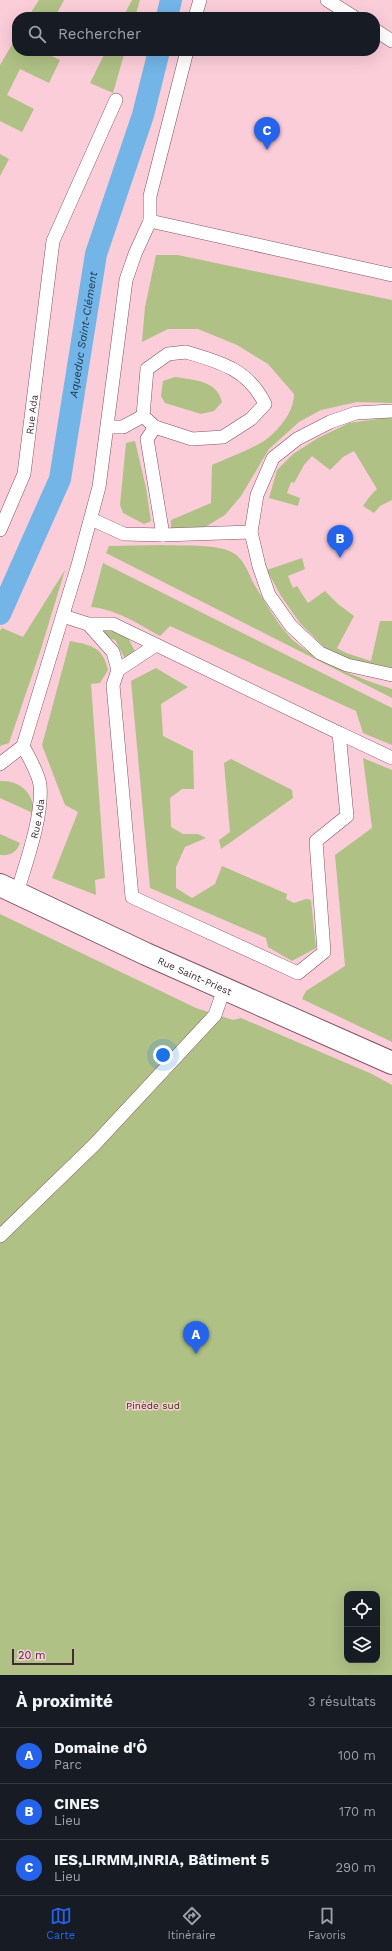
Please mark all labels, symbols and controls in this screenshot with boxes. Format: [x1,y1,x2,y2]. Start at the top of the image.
search box [12,12,380,56]
icon: search [26,23,48,45]
text: Rechercher [58,25,141,43]
pin: C [254,117,280,150]
water label: Aqueduc Saint-Clément [67,270,100,399]
street label: Rue Ada [24,394,40,435]
pin: B [327,525,353,558]
street label: Rue Ada [28,798,46,840]
street label: Rue Saint-Priest [156,955,234,998]
your location [153,1045,173,1065]
pin: A [183,1321,209,1354]
park label: Pinède sud [126,1400,180,1411]
map controls [344,1591,380,1663]
button: locate [344,1591,380,1627]
button: layers [344,1627,380,1663]
scale bar [12,1647,74,1666]
text: 20 m [18,1649,46,1662]
text: À proximité [16,1691,113,1711]
text: 3 résultats [308,1694,376,1709]
text: Domaine d'Ô [54,1739,147,1757]
text: A [25,1748,33,1763]
text: 100 m [338,1748,376,1763]
text: Parc [54,1757,82,1772]
text: CINES [54,1795,99,1813]
text: B [25,1804,33,1819]
text: 170 m [339,1804,376,1819]
text: Lieu [54,1813,81,1828]
text: IES,LIRMM,INRIA, Bâtiment 5 [54,1851,269,1869]
text: C [25,1860,33,1875]
text: 290 m [335,1860,376,1875]
text: Lieu [54,1869,81,1884]
tab: Carte [46,1905,75,1942]
tab: Itinéraire [168,1905,216,1942]
tab: Favoris [308,1905,346,1942]

